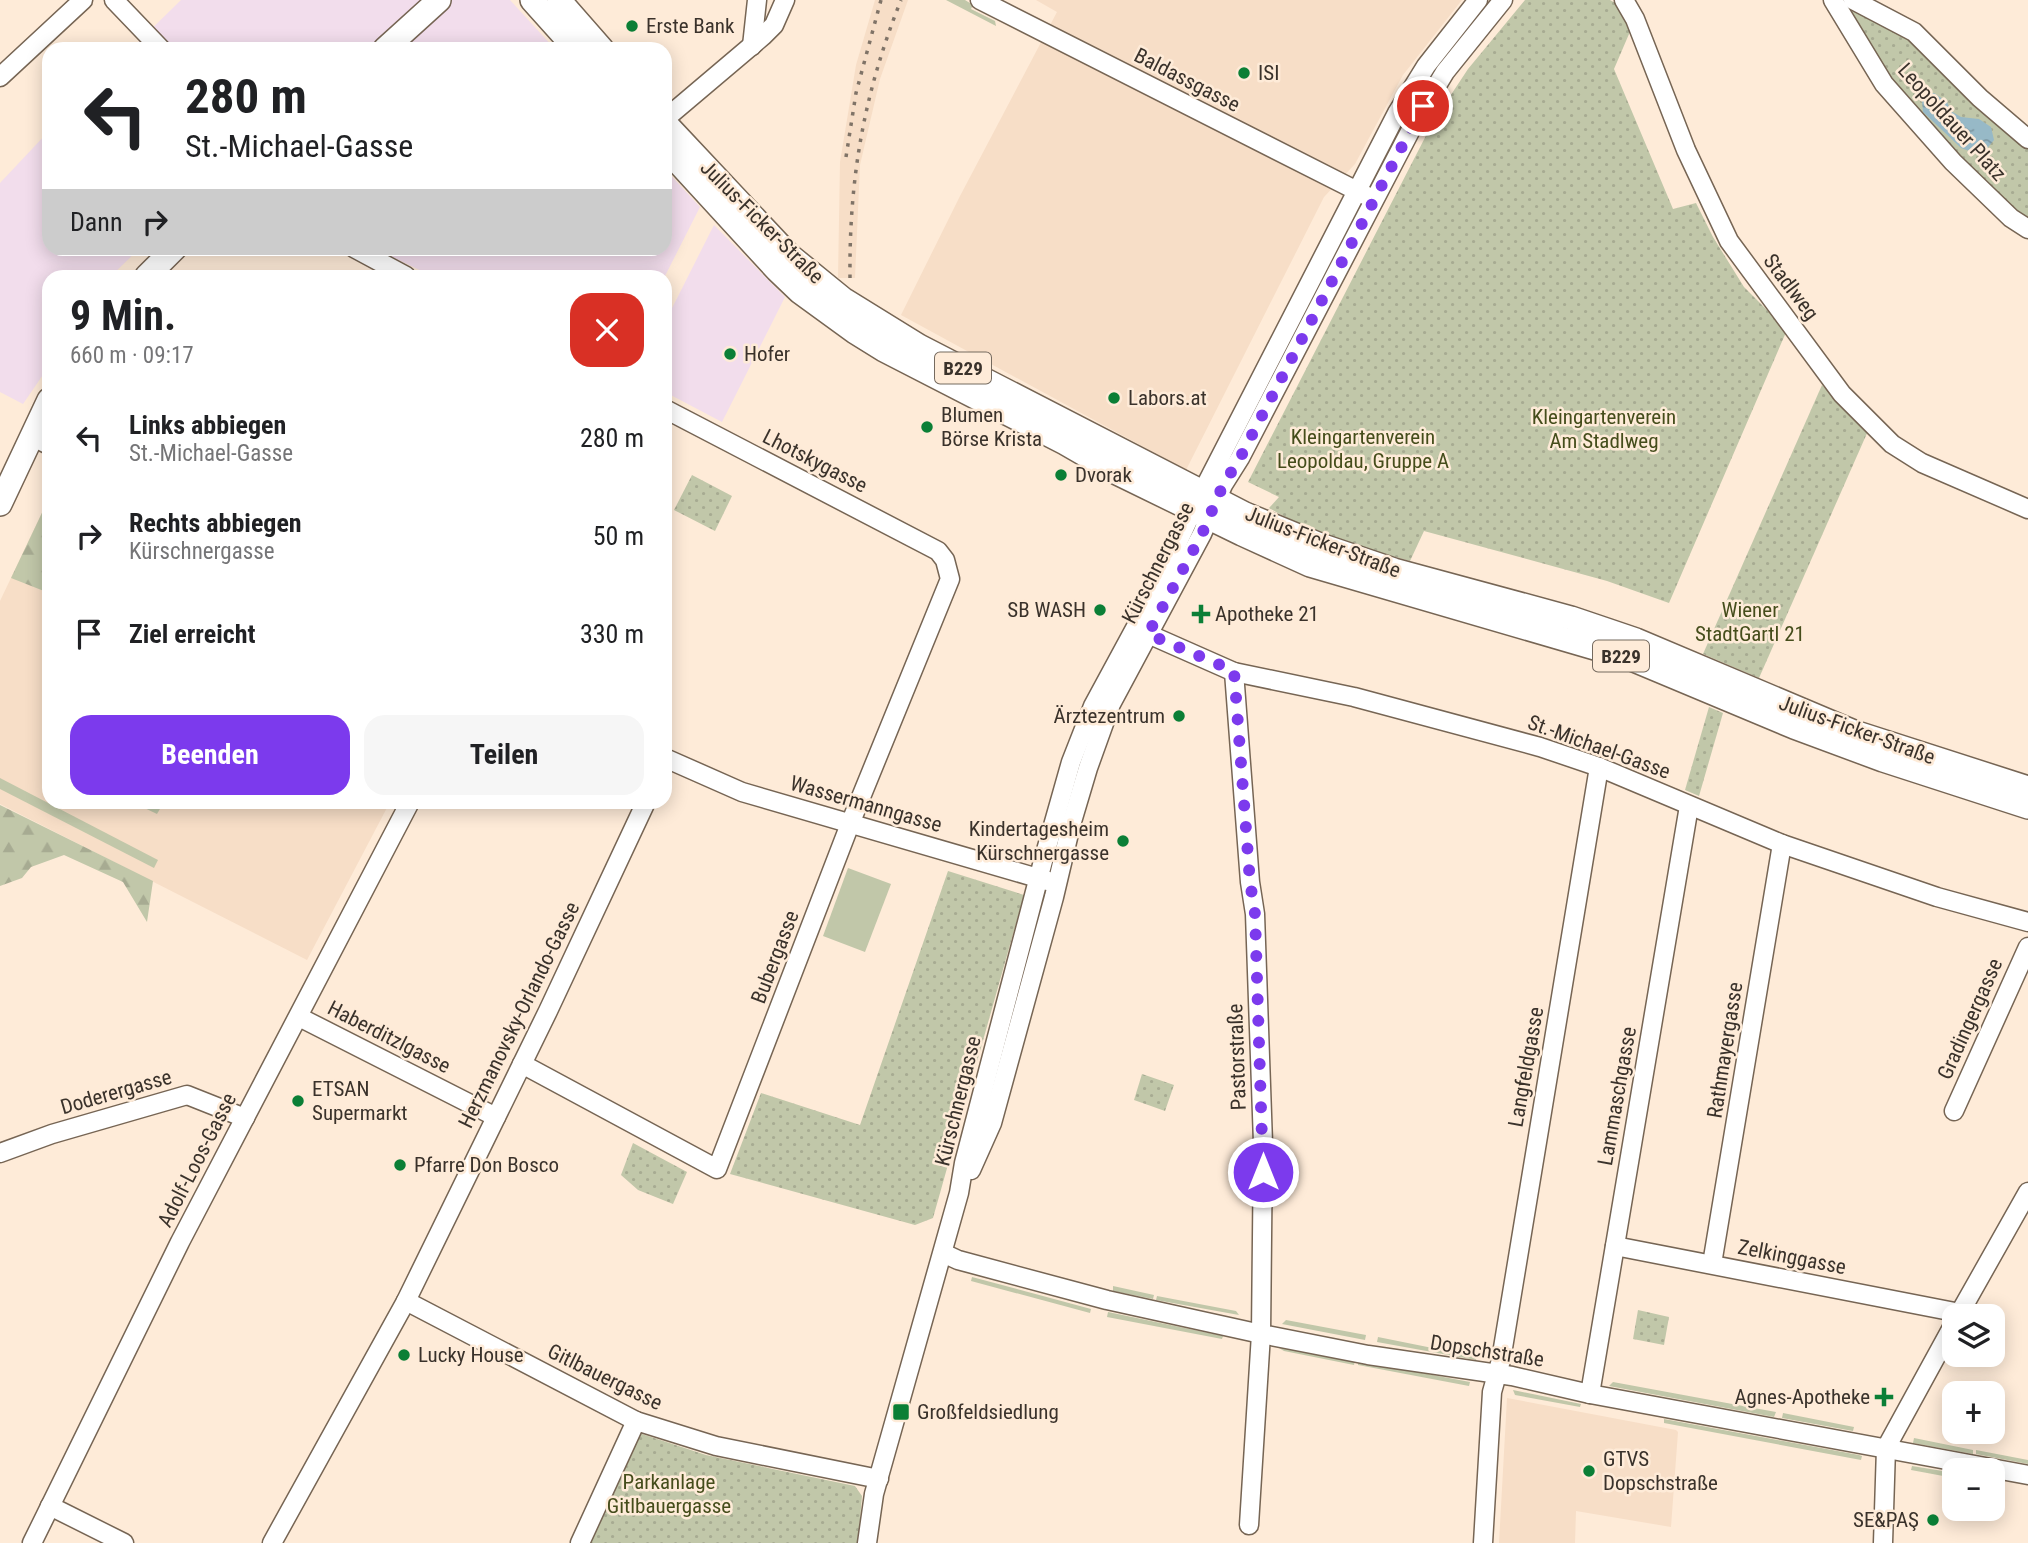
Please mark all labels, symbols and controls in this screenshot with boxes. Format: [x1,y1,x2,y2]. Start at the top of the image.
place label: Erste Bank [646,14,735,38]
marker: Erste Bank [624,18,640,34]
street label: Baldassgasse [1130,43,1244,117]
street label: Leopoldauer Platz [1893,58,2011,186]
place label: ISI [1258,61,1279,85]
marker: ISI [1236,65,1252,81]
text: 280 m [185,68,307,125]
icon: left [70,70,161,161]
pin [1393,76,1453,136]
icon: arrive [1404,87,1442,125]
text: St.-Michael-Gasse [185,127,413,165]
street label: Julius-Ficker-Straße [695,155,829,289]
icon: right [136,203,174,241]
text: Dann [70,207,122,237]
street label: Stadlweg [1758,249,1824,325]
text: 9 Min. [70,291,176,340]
button: close [570,293,644,367]
text: 660 m · 09:17 [70,342,194,369]
place label: Hofer [744,342,790,366]
marker: Hofer [722,346,738,362]
road number: B229 [935,352,991,384]
place label: Labors.at [1128,386,1207,410]
marker: Labors.at [1106,390,1122,406]
place label: Blumen Börse Krista [941,403,1042,451]
park label: Kleingartenverein Am Stadlweg [1532,405,1676,453]
text: Links abbiegen [129,410,286,440]
icon: left [70,419,108,457]
marker: Blumen Börse Krista [919,419,935,435]
text: 280 m [580,423,644,453]
street label: Lhotskygasse [759,424,871,498]
park label: Kleingartenverein Leopoldau, Gruppe A [1277,425,1449,473]
text: St.-Michael-Gasse [129,440,293,467]
place label: Dvorak [1075,463,1132,487]
marker: Dvorak [1053,467,1069,483]
street label: Kürschnergasse [1117,498,1199,628]
street label: Julius-Ficker-Straße [1242,501,1404,583]
text: Rechts abbiegen [129,508,302,538]
icon: right [70,517,108,555]
text: 50 m [593,521,644,551]
text: Kürschnergasse [129,538,274,565]
place label: SB WASH [1007,598,1086,622]
park label: Wiener StadtGartl 21 [1695,598,1805,646]
marker: SB WASH [1092,602,1108,618]
place label: Apotheke 21 [1215,602,1319,626]
marker: Apotheke 21 [1193,606,1209,622]
icon: arrive [70,615,108,653]
text: Ziel erreicht [129,619,255,649]
text: 330 m [580,619,644,649]
road number: B229 [1593,640,1649,671]
street label: Julius-Ficker-Straße [1776,691,1938,769]
place label: Ärztezentrum [1054,704,1165,728]
marker: Ärztezentrum [1171,708,1187,724]
street label: St.-Michael-Gasse [1525,710,1674,784]
button: Beenden [70,715,350,795]
button: Teilen [364,715,644,795]
street label: Wassermanngasse [787,771,945,837]
place label: Kindertagesheim Kürschnergasse [969,817,1109,865]
marker: Kindertagesheim Kürschnergasse [1115,833,1131,849]
street label: Herzmanovsky-Orlando-Gasse [454,898,584,1132]
street label: Bubergasse [746,907,804,1007]
street label: Gradingergasse [1933,955,2007,1083]
street label: Rathmayergasse [1702,980,1748,1120]
street label: Haberditzlgasse [324,996,454,1078]
street label: Pastorstraße [1223,1003,1251,1111]
street label: Langfeldgasse [1504,1005,1548,1129]
street label: Lammaschgasse [1593,1025,1641,1167]
street label: Kürschnergasse [930,1034,986,1168]
street label: Doderergasse [58,1065,174,1119]
place label: ETSAN Supermarkt [312,1077,408,1125]
street label: Adolf-Loos-Gasse [153,1089,241,1231]
marker: ETSAN Supermarkt [290,1093,306,1109]
position arrow [1226,1135,1300,1209]
place label: Pfarre Don Bosco [414,1153,559,1177]
marker: Pfarre Don Bosco [392,1157,408,1173]
street label: Zelkinggasse [1736,1235,1848,1279]
map controls [1942,1304,2005,1521]
button: layers [1942,1304,2005,1367]
street label: Dopschstraße [1428,1330,1546,1372]
street label: Gitlbauergasse [544,1339,666,1415]
place label: Lucky House [418,1343,524,1367]
marker: Lucky House [396,1347,412,1363]
button: + [1942,1381,2005,1444]
place label: Agnes-Apotheke [1734,1385,1870,1409]
marker: Agnes-Apotheke [1876,1389,1892,1405]
place label: Großfeldsiedlung [917,1400,1059,1424]
marker: Großfeldsiedlung [891,1402,911,1422]
place label: GTVS Dopschstraße [1603,1447,1718,1495]
button: − [1942,1458,2005,1521]
marker: GTVS Dopschstraße [1581,1463,1597,1479]
park label: Parkanlage Gitlbauergasse [607,1470,731,1518]
place label: SE&PAŞ [1853,1508,1919,1532]
marker: SE&PAŞ [1925,1512,1941,1528]

